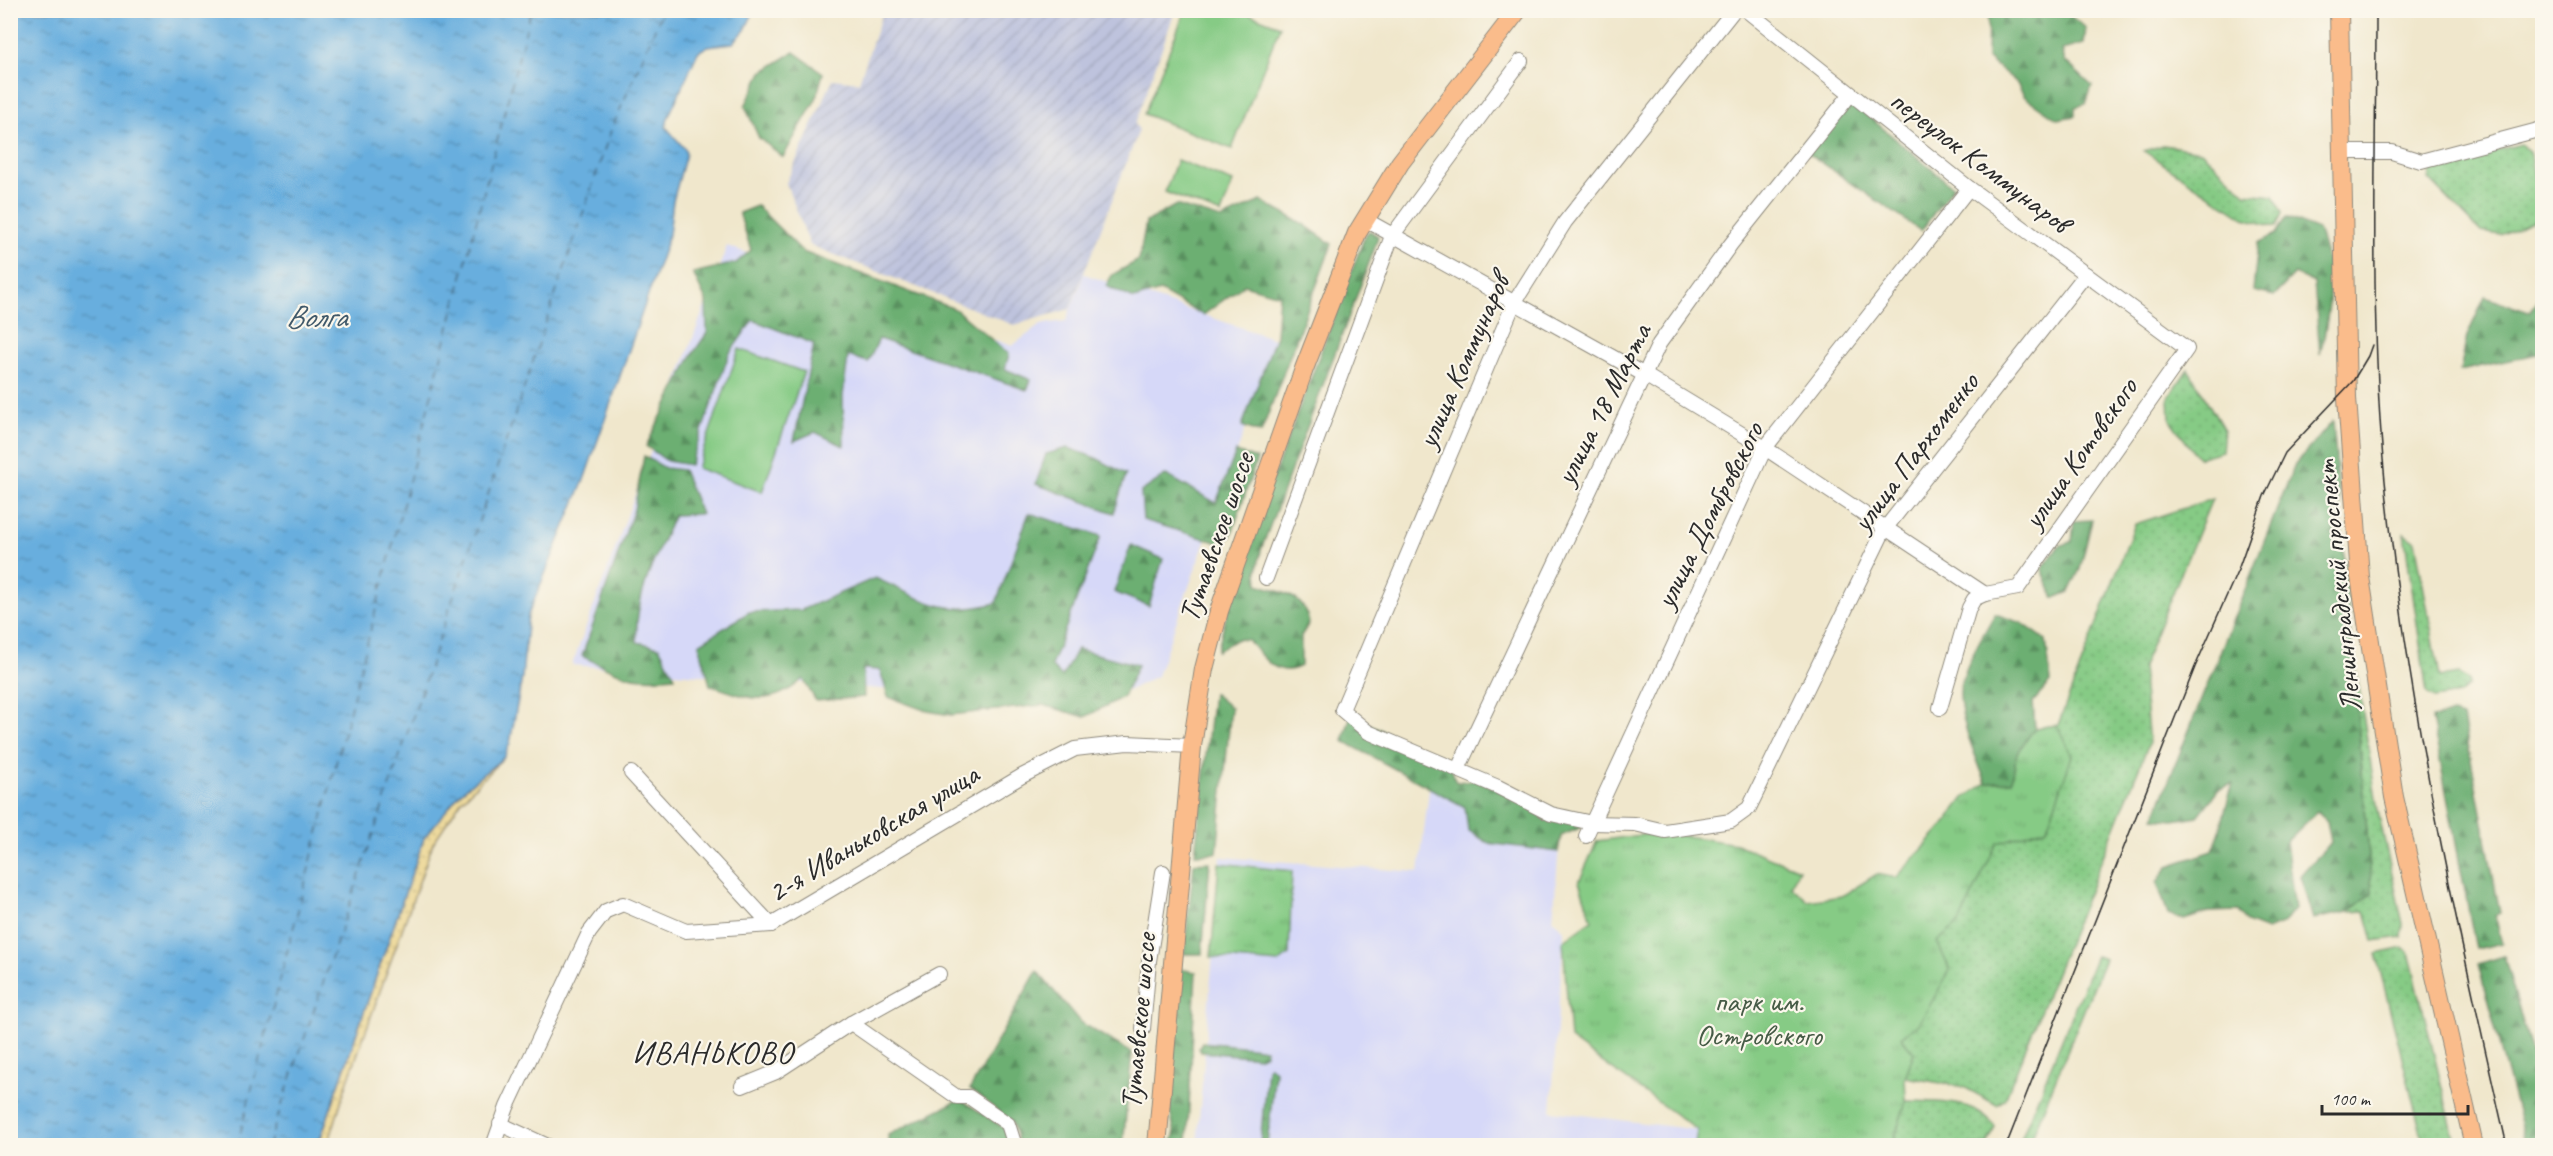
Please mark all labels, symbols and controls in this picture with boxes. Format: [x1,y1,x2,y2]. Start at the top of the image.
street label: переулок Коммунаров [1882,81,2082,245]
street label: улица Коммунаров [1407,262,1521,455]
water label: Волга [286,296,350,337]
street label: улица 18 Марта [1545,315,1661,493]
street label: улица Пархоменко [1842,364,1988,541]
street label: улица Котовского [2013,369,2147,538]
street label: улица Домбровского [1645,414,1773,616]
street label: Тутаевское шоссе [1169,445,1263,626]
street label: Ленинградский проспект [2306,457,2370,714]
street label: 2-я Иваньковская улица [761,754,987,911]
street label: Тутаевское шоссе [1111,929,1165,1110]
park label: парк им. Островского [1696,982,1823,1054]
district label: ИВАНЬКОВО [632,1032,796,1073]
scale bar [2322,1078,2468,1116]
text: 100 m [2331,1088,2372,1110]

